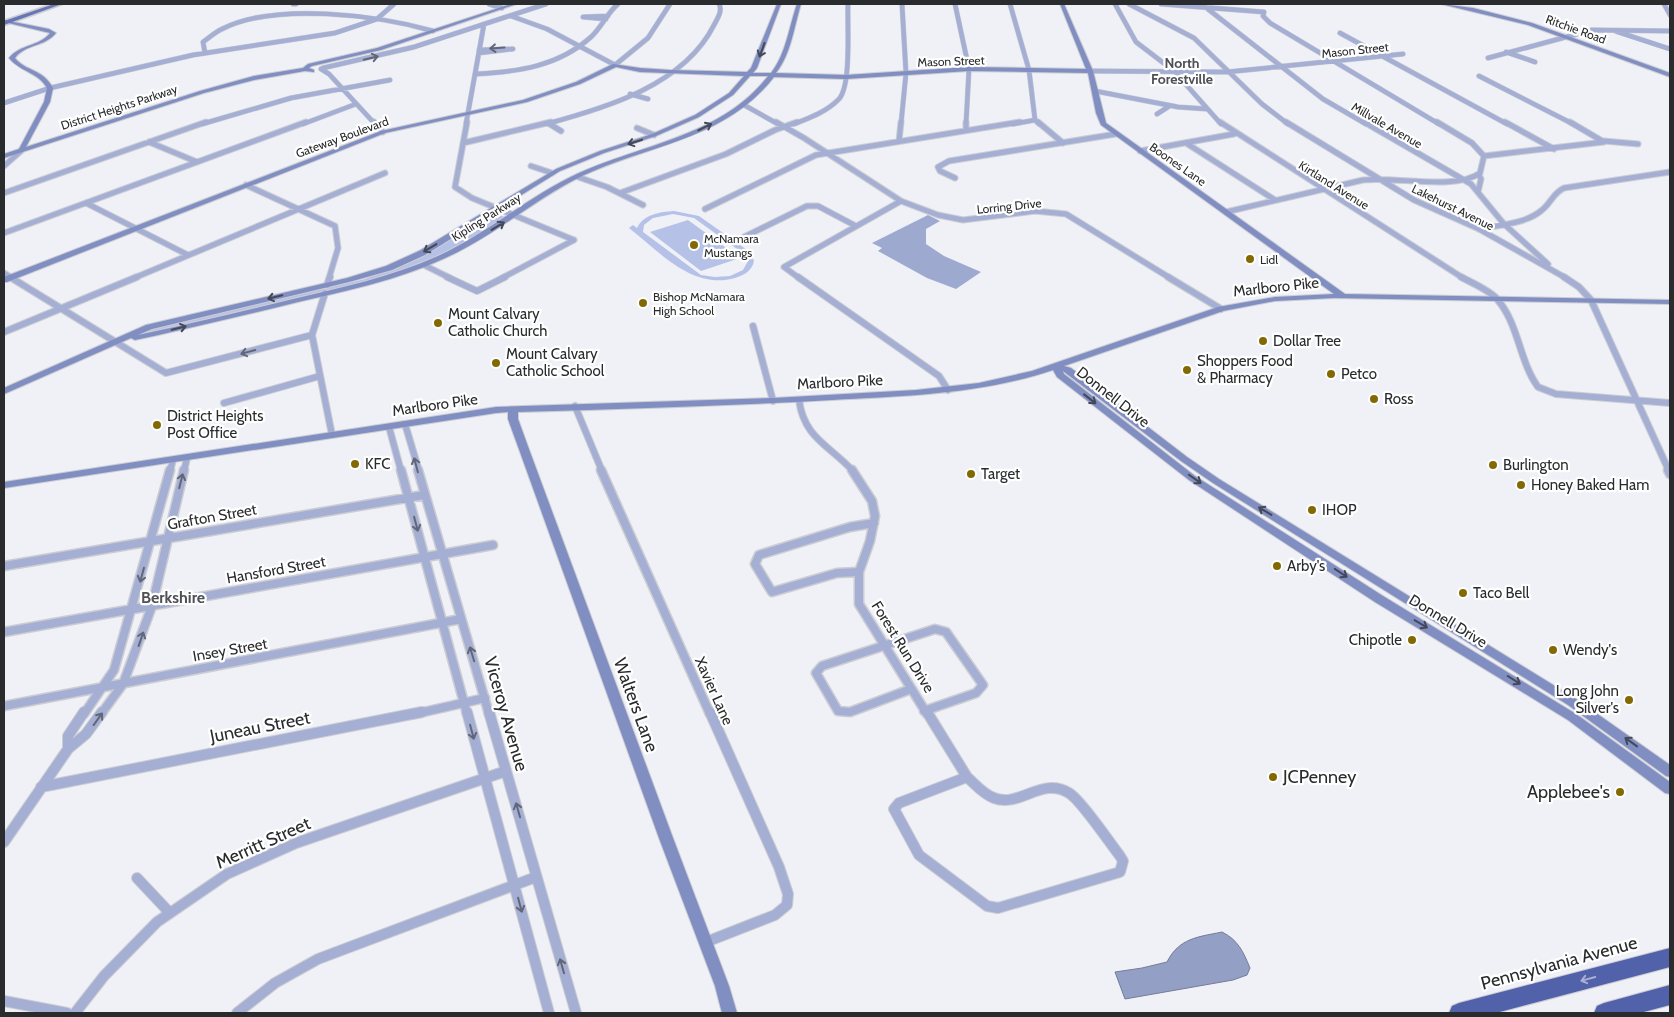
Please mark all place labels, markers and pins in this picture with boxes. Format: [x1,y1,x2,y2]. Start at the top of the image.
place label: McNamara Mustangs [704,231,759,260]
marker: McNamara Mustangs [688,239,700,251]
place label: Lidl [1260,252,1278,267]
marker: Lidl [1244,253,1256,265]
place label: Bishop McNamara High School [653,289,745,318]
marker: Bishop McNamara High School [637,297,649,309]
place label: Mount Calvary Catholic Church [448,305,547,340]
marker: Mount Calvary Catholic Church [432,317,444,329]
place label: Dollar Tree [1273,332,1341,350]
marker: Dollar Tree [1257,335,1269,347]
place label: Mount Calvary Catholic School [506,345,605,380]
place label: Shoppers Food & Pharmacy [1197,352,1293,387]
marker: Mount Calvary Catholic School [490,357,502,369]
marker: Shoppers Food & Pharmacy [1181,364,1193,376]
place label: Petco [1341,365,1377,383]
marker: Petco [1325,368,1337,380]
place label: Ross [1384,390,1413,408]
marker: Ross [1368,393,1380,405]
place label: District Heights Post Office [167,407,263,442]
marker: District Heights Post Office [151,419,163,431]
place label: KFC [365,455,390,473]
place label: Burlington [1503,456,1569,474]
marker: KFC [349,458,361,470]
marker: Burlington [1487,459,1499,471]
place label: Target [981,465,1020,483]
marker: Target [965,468,977,480]
place label: Honey Baked Ham [1531,476,1649,494]
marker: Honey Baked Ham [1515,479,1527,491]
place label: IHOP [1322,501,1357,519]
marker: IHOP [1306,504,1318,516]
place label: Arby's [1287,557,1325,575]
marker: Arby's [1271,560,1283,572]
place label: Taco Bell [1473,584,1530,602]
marker: Taco Bell [1457,587,1469,599]
place label: Chipotle [1349,631,1402,649]
marker: Chipotle [1406,634,1418,646]
place label: Wendy's [1563,641,1617,659]
marker: Wendy's [1547,644,1559,656]
place label: Long John Silver's [1556,682,1619,717]
marker: Long John Silver's [1623,694,1635,706]
place label: JCPenney [1282,766,1356,788]
marker: JCPenney [1267,771,1279,783]
place label: Applebee's [1527,781,1610,803]
marker: Applebee's [1614,786,1626,798]

